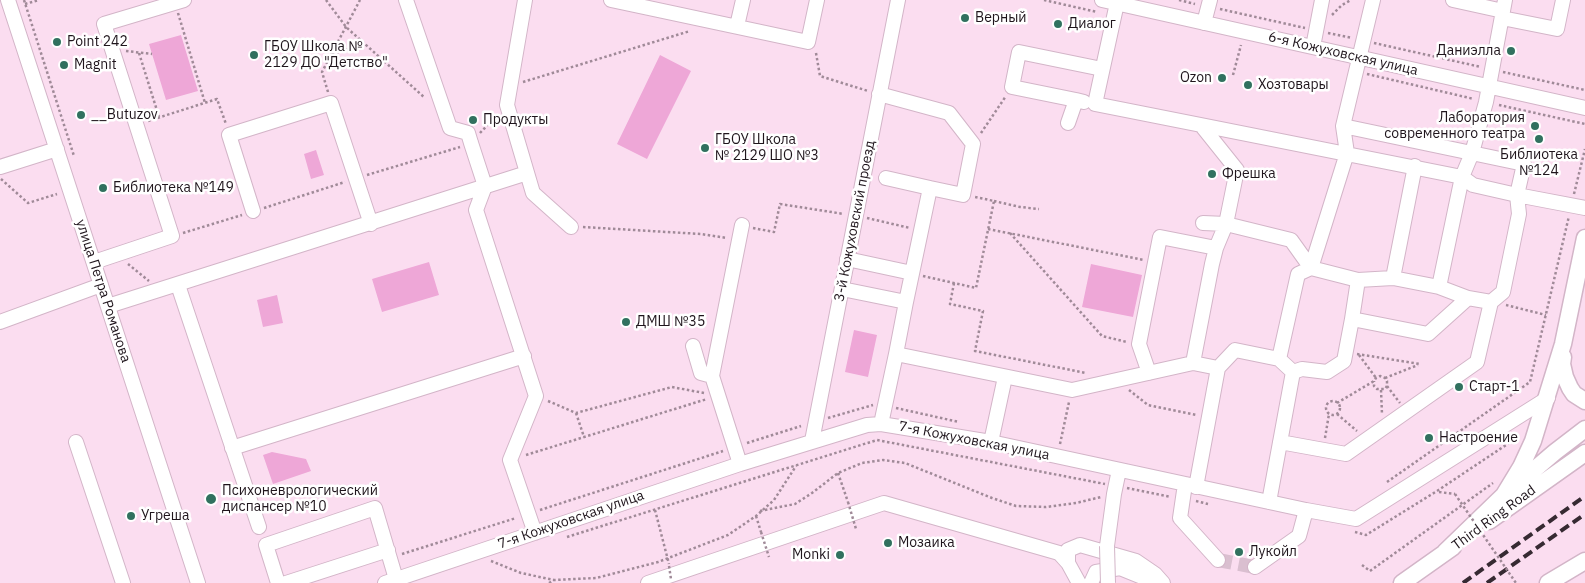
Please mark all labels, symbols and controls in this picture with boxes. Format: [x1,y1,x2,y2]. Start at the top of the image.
place label: Верный [975,10,1027,26]
marker: Верный [959,12,971,24]
place label: Диалог [1068,16,1116,32]
marker: Диалог [1052,18,1064,30]
street label: 6-я Кожуховская улица [1266,29,1420,79]
place label: Point 242 [67,34,128,50]
marker: Point 242 [51,36,63,48]
place label: ГБОУ Школа № 2129 ДО "Детство" [264,39,388,72]
place label: Даниэлла [1437,43,1501,59]
marker: Даниэлла [1505,45,1517,57]
marker: ГБОУ Школа № 2129 ДО "Детство" [248,49,260,61]
place label: Magnit [74,57,117,73]
marker: Magnit [58,59,70,71]
place label: Ozon [1180,70,1212,86]
marker: Ozon [1216,72,1228,84]
place label: Хозтовары [1258,77,1329,93]
marker: Хозтовары [1242,79,1254,91]
place label: __Butuzov [91,107,158,123]
marker: __Butuzov [75,109,87,121]
place label: Лаборатория современного театра [1384,110,1525,142]
place label: Продукты [483,112,548,128]
marker: Продукты [467,114,479,126]
marker: Лаборатория современного театра [1529,120,1541,132]
place label: ГБОУ Школа № 2129 ШО №3 [715,132,819,164]
marker: Библиотека №124 [1533,133,1545,145]
street label: 3-й Кожуховский проезд [831,139,879,303]
marker: ГБОУ Школа № 2129 ШО №3 [699,142,711,154]
place label: Библиотека №124 [1500,147,1578,180]
place label: Фрешка [1222,166,1276,182]
marker: Фрешка [1206,168,1218,180]
place label: Библиотека №149 [113,180,234,196]
marker: Библиотека №149 [97,182,109,194]
street label: улица Петра Романова [72,217,134,365]
place label: ДМШ №35 [636,314,705,330]
marker: ДМШ №35 [620,316,632,328]
place label: Старт-1 [1469,379,1520,395]
marker: Старт-1 [1453,381,1465,393]
street label: 7-я Кожуховская улица [897,418,1051,464]
place label: Настроение [1439,430,1518,446]
marker: Настроение [1423,432,1435,444]
street label: Third Ring Road [1449,482,1539,554]
place label: Психоневрологический диспансер №10 [222,483,378,516]
street label: 7-я Кожуховская улица [496,487,646,553]
marker: Психоневрологический диспансер №10 [204,492,218,506]
place label: Угреша [141,508,189,524]
marker: Угреша [125,510,137,522]
place label: Мозаика [898,535,955,551]
marker: Мозаика [882,537,894,549]
place label: Лукойл [1249,544,1297,560]
marker: Лукойл [1233,546,1245,558]
place label: Monki [792,547,830,563]
marker: Monki [834,549,846,561]

